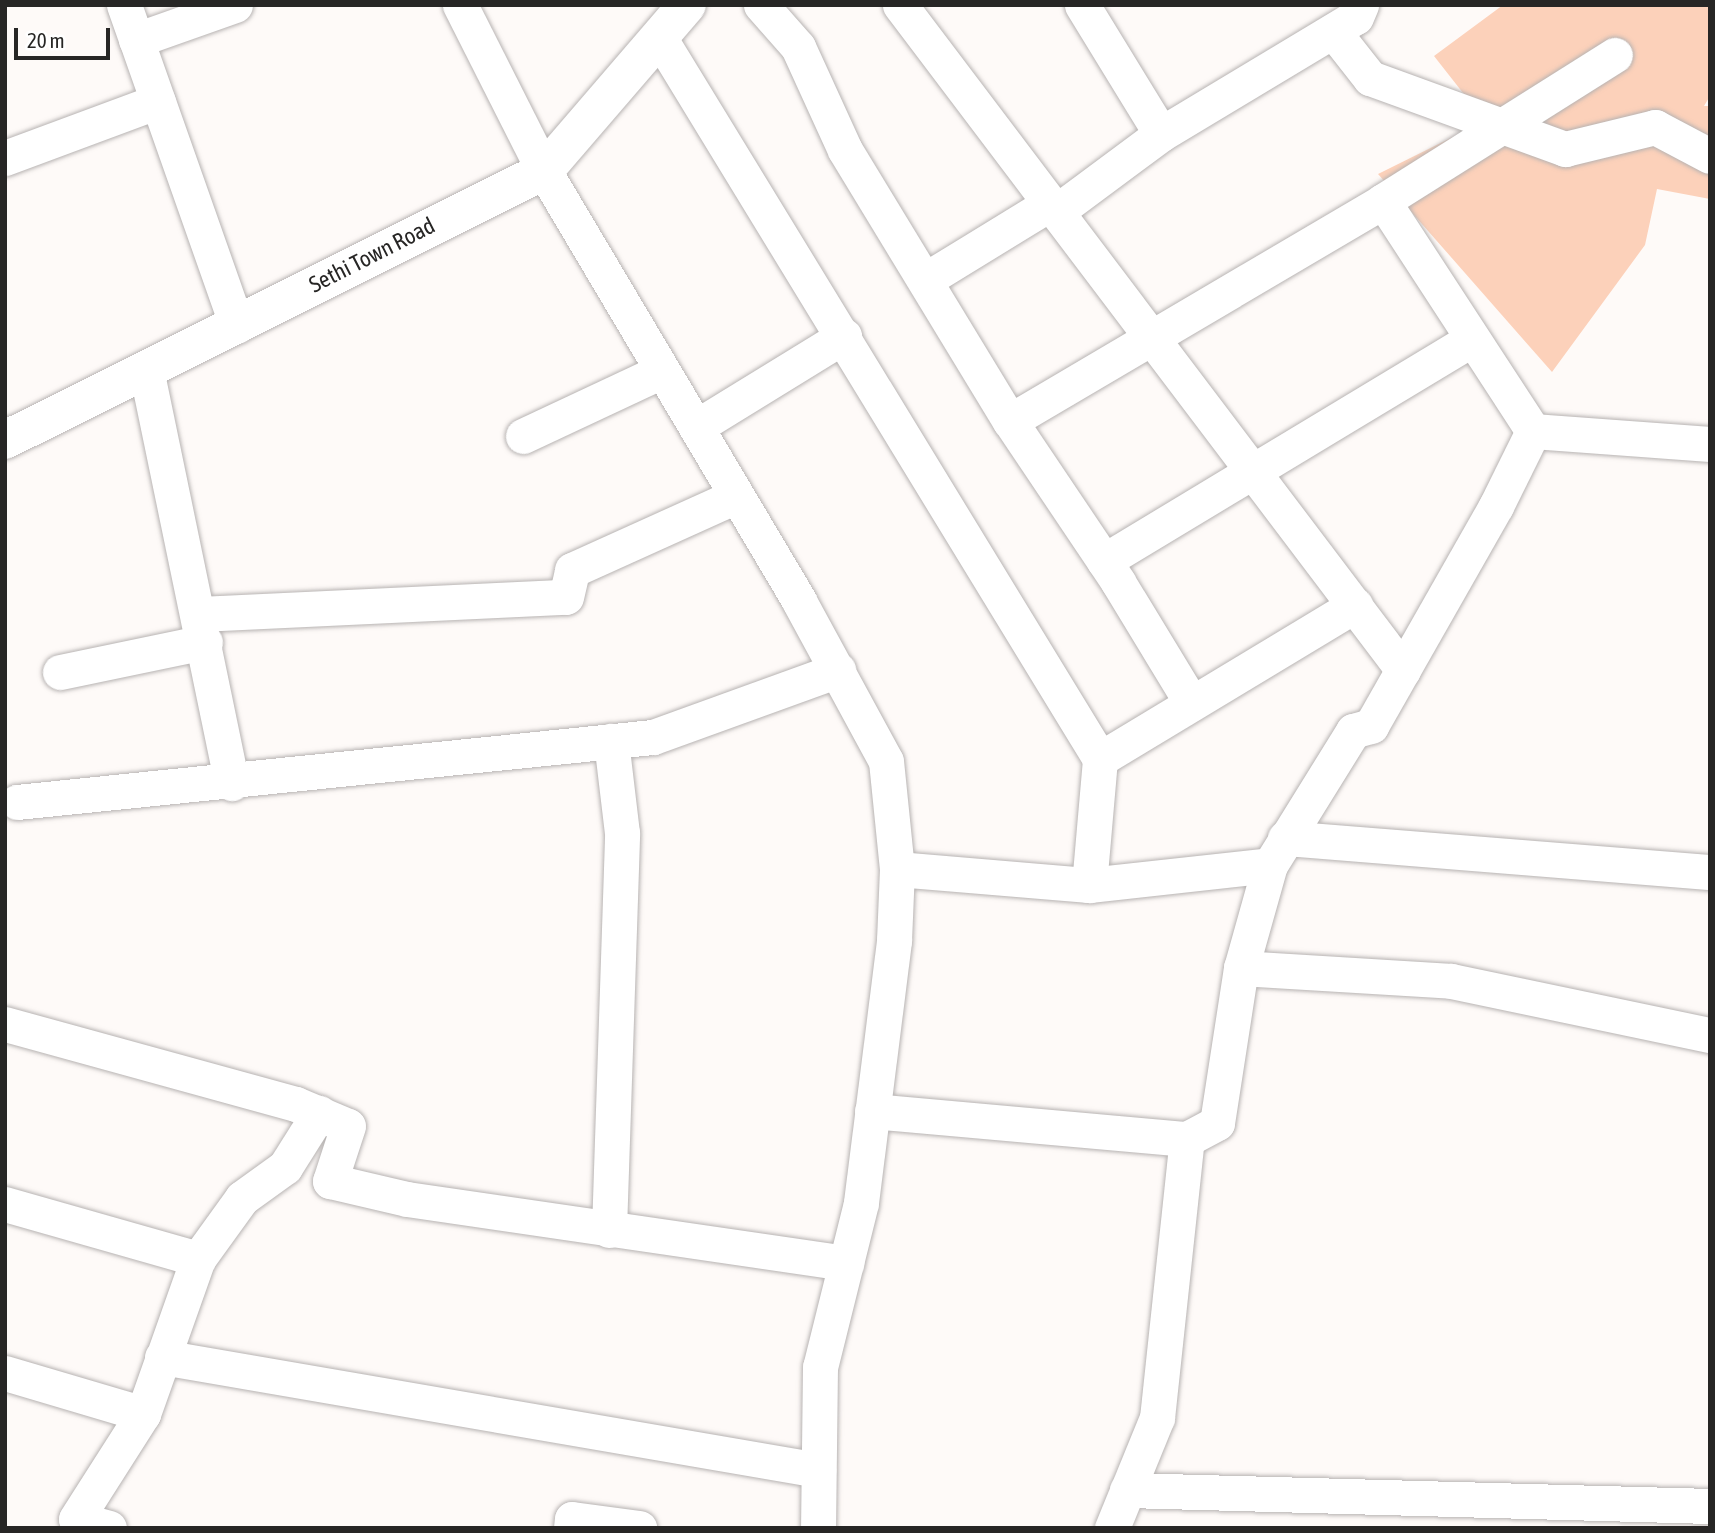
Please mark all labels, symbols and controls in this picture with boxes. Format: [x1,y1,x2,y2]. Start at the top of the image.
scale bar [18,14,114,58]
text: 20 m [27,28,65,52]
street label: Sethi Town Road [304,211,440,299]

